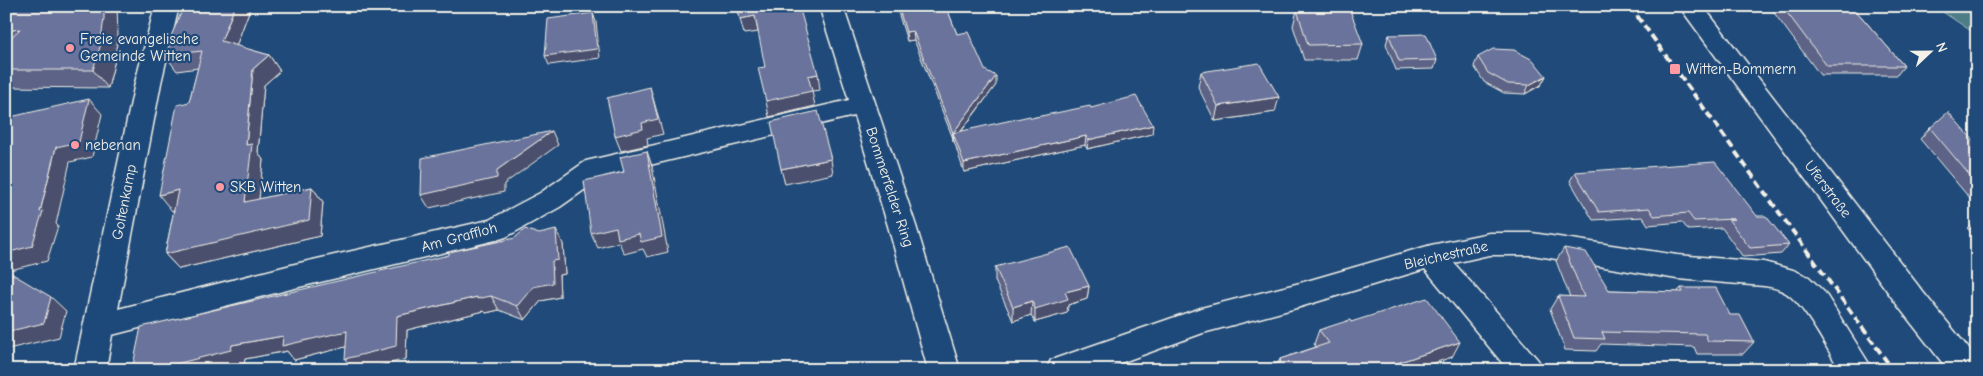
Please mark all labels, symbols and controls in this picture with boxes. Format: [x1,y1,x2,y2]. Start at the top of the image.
north arrow [1906,28,1956,78]
place label: Freie evangelische Gemeinde Witten [80,30,199,65]
text: N [1932,40,1951,55]
marker: Freie evangelische Gemeinde Witten [64,42,76,54]
place label: Witten-Bommern [1686,60,1796,78]
marker: Witten-Bommern [1668,62,1682,76]
street label: Bommerfelder Ring [862,125,918,249]
place label: nebenan [85,136,141,154]
marker: nebenan [69,139,81,151]
street label: Uferstraße [1801,157,1856,222]
street label: Goltenkamp [108,163,140,241]
place label: SKB Witten [230,178,301,196]
marker: SKB Witten [214,181,226,193]
street label: Am Graffloh [419,218,499,256]
street label: Bleichestraße [1402,236,1490,273]

